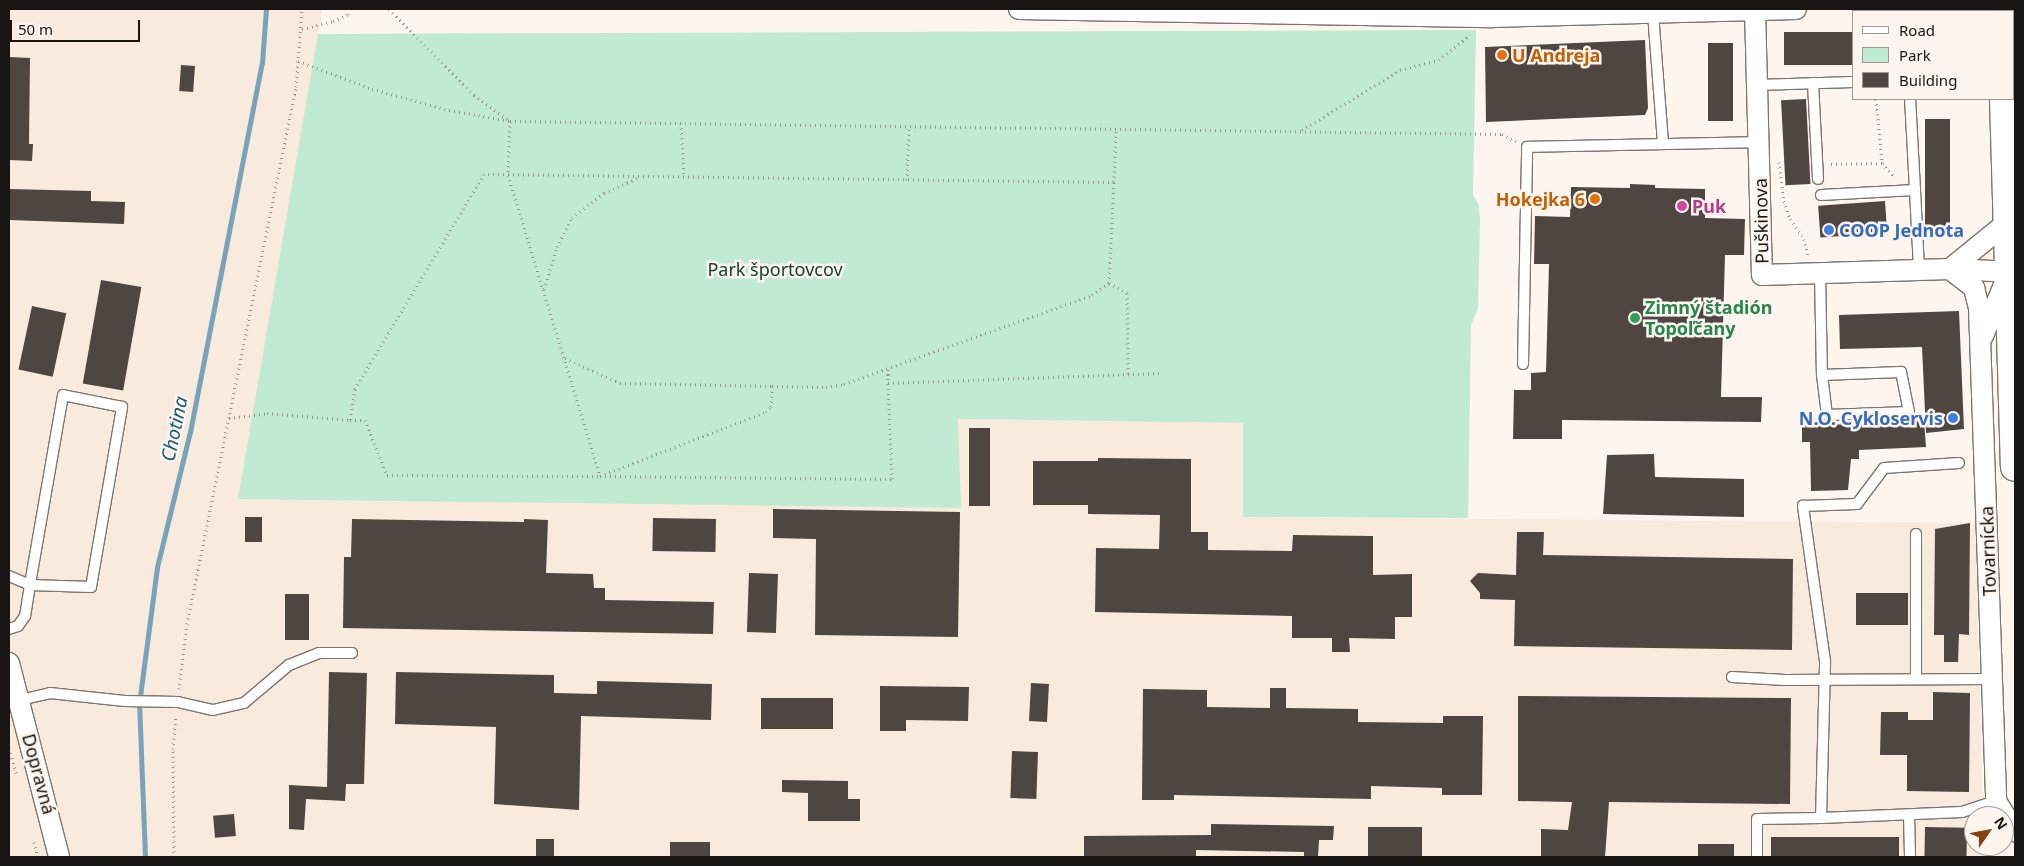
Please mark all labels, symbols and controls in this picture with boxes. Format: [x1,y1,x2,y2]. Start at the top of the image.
scale bar [12,10,142,42]
legend [1852,10,2014,100]
text: 50 m [18,19,53,39]
text: Road [1899,20,1935,40]
place label: U Andreja [1512,44,1600,66]
text: Park [1899,45,1931,65]
marker: U Andreja [1496,49,1508,61]
text: Building [1899,70,1957,90]
street label: Puškinova [1749,178,1773,264]
place label: Hokejka 6 [1496,188,1585,210]
marker: Hokejka 6 [1589,193,1601,205]
place label: Puk [1692,195,1726,217]
marker: Puk [1676,200,1688,212]
place label: COOP Jednota [1839,219,1964,241]
marker: COOP Jednota [1823,224,1835,236]
park label: Park športovcov [707,258,843,280]
place label: Zimný štadión Topoľčany [1645,297,1772,340]
marker: Zimný štadión Topoľčany [1629,312,1641,324]
water label: Chotina [157,394,193,464]
place label: N.O. Cykloservis [1799,407,1943,429]
marker: N.O. Cykloservis [1947,412,1959,424]
street label: Tovarnícka [1976,506,2000,596]
street label: Dopravná [18,731,60,817]
north arrow [1964,806,2014,856]
text: N [1990,813,2012,833]

